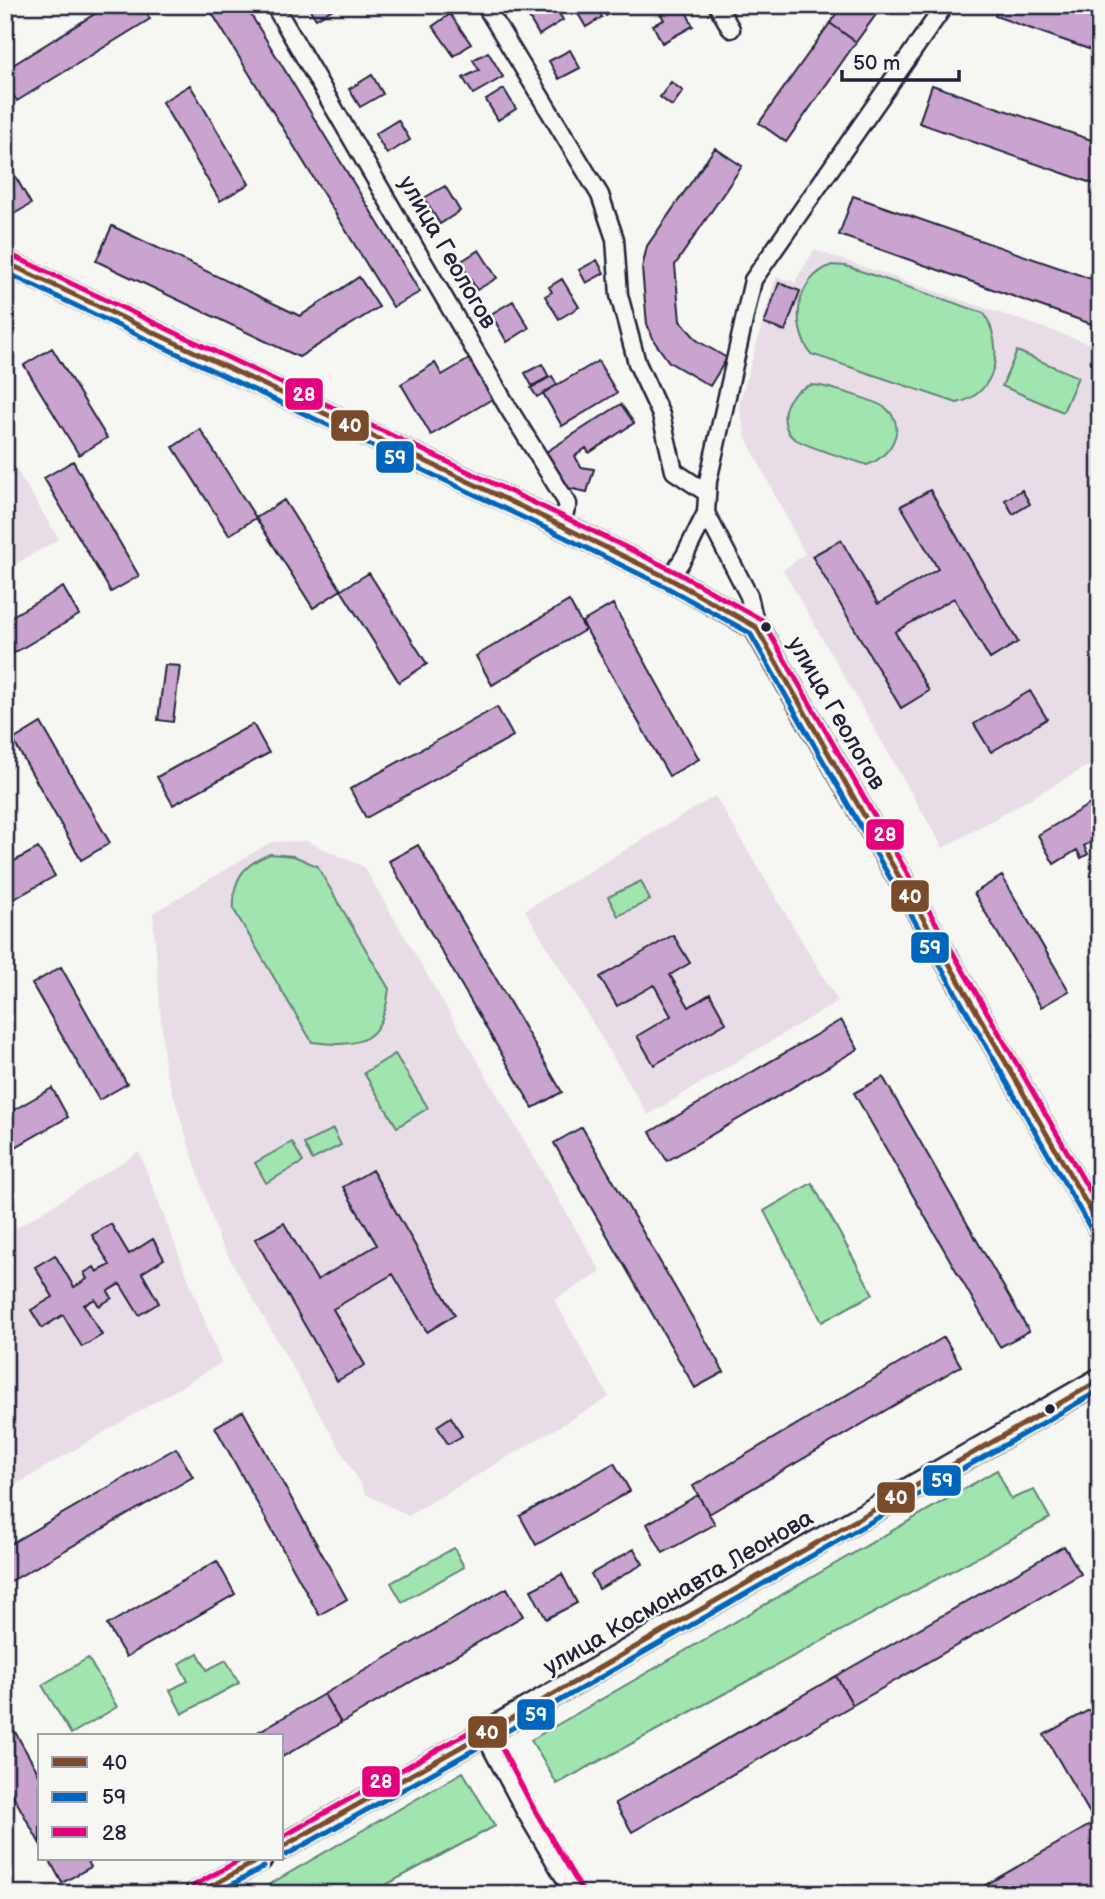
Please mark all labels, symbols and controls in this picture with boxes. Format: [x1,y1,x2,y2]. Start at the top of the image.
scale bar [842,38,960,82]
text: 50 m [853,51,900,76]
street label: улица Геологов [392,171,503,334]
line badge: 28 [284,377,324,411]
text: 28 [293,384,315,407]
line badge: 40 [330,409,370,442]
text: 40 [338,415,362,438]
line badge: 59 [375,440,415,474]
text: 59 [384,447,406,470]
unlabelled marker [759,620,773,634]
street label: улица Геологов [781,632,892,795]
line badge: 28 [865,818,905,851]
text: 28 [874,824,896,847]
line badge: 40 [890,879,930,913]
text: 40 [898,886,922,909]
line badge: 59 [910,931,950,964]
text: 59 [919,937,941,960]
unlabelled marker [1043,1402,1057,1416]
line badge: 59 [922,1464,962,1497]
text: 59 [931,1470,953,1493]
line badge: 40 [876,1481,916,1514]
text: 40 [884,1487,908,1510]
street label: улица Космонавта Леонова [538,1503,818,1682]
line badge: 59 [516,1698,556,1731]
text: 59 [525,1704,547,1727]
line badge: 40 [467,1715,508,1749]
text: 40 [475,1722,499,1745]
legend [38,1734,284,1860]
text: 40 [102,1751,127,1776]
line badge: 28 [361,1765,401,1798]
text: 28 [370,1771,392,1794]
text: 59 [102,1785,126,1810]
text: 28 [102,1821,127,1846]

